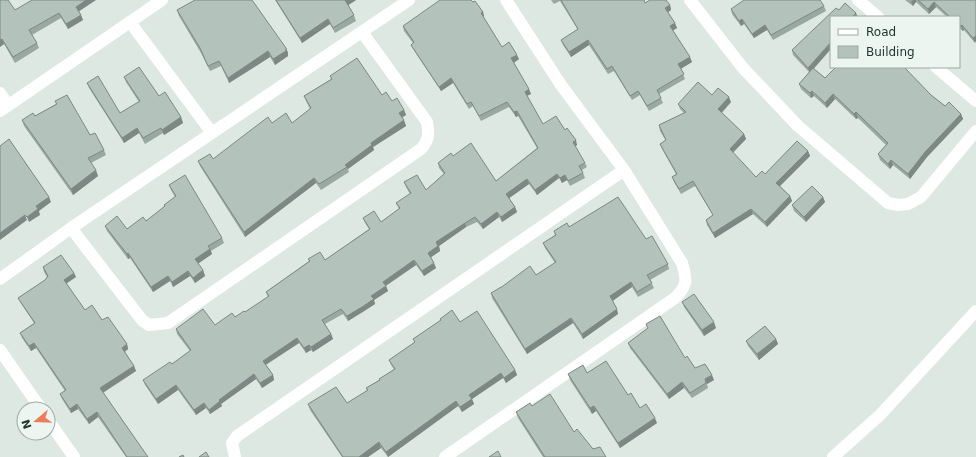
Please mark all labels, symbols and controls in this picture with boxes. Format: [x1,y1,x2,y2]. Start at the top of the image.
legend [830,16,960,68]
text: Road [866,25,896,39]
text: Building [866,45,915,59]
north arrow [16,401,56,441]
text: N [19,418,35,431]

